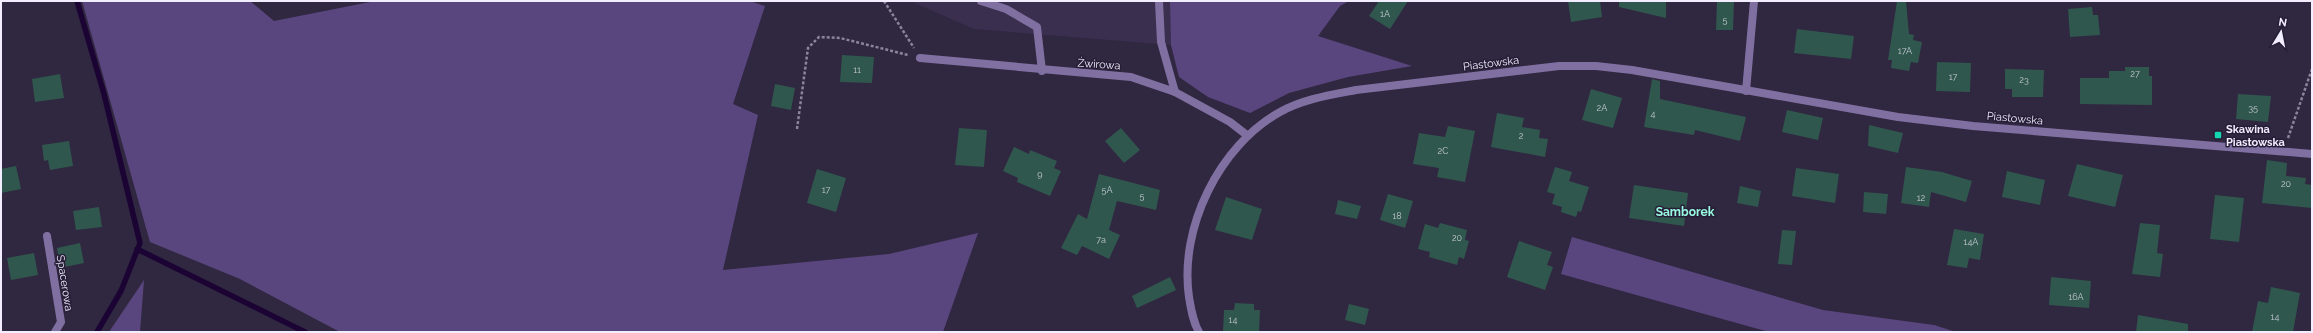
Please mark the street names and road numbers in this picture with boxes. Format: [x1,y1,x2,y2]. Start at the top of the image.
street label: Piastowska [1462,54,1520,73]
street label: Żwirowa [1077,57,1121,72]
street label: Piastowska [1986,110,2044,127]
street label: Spacerowa [54,254,75,312]

